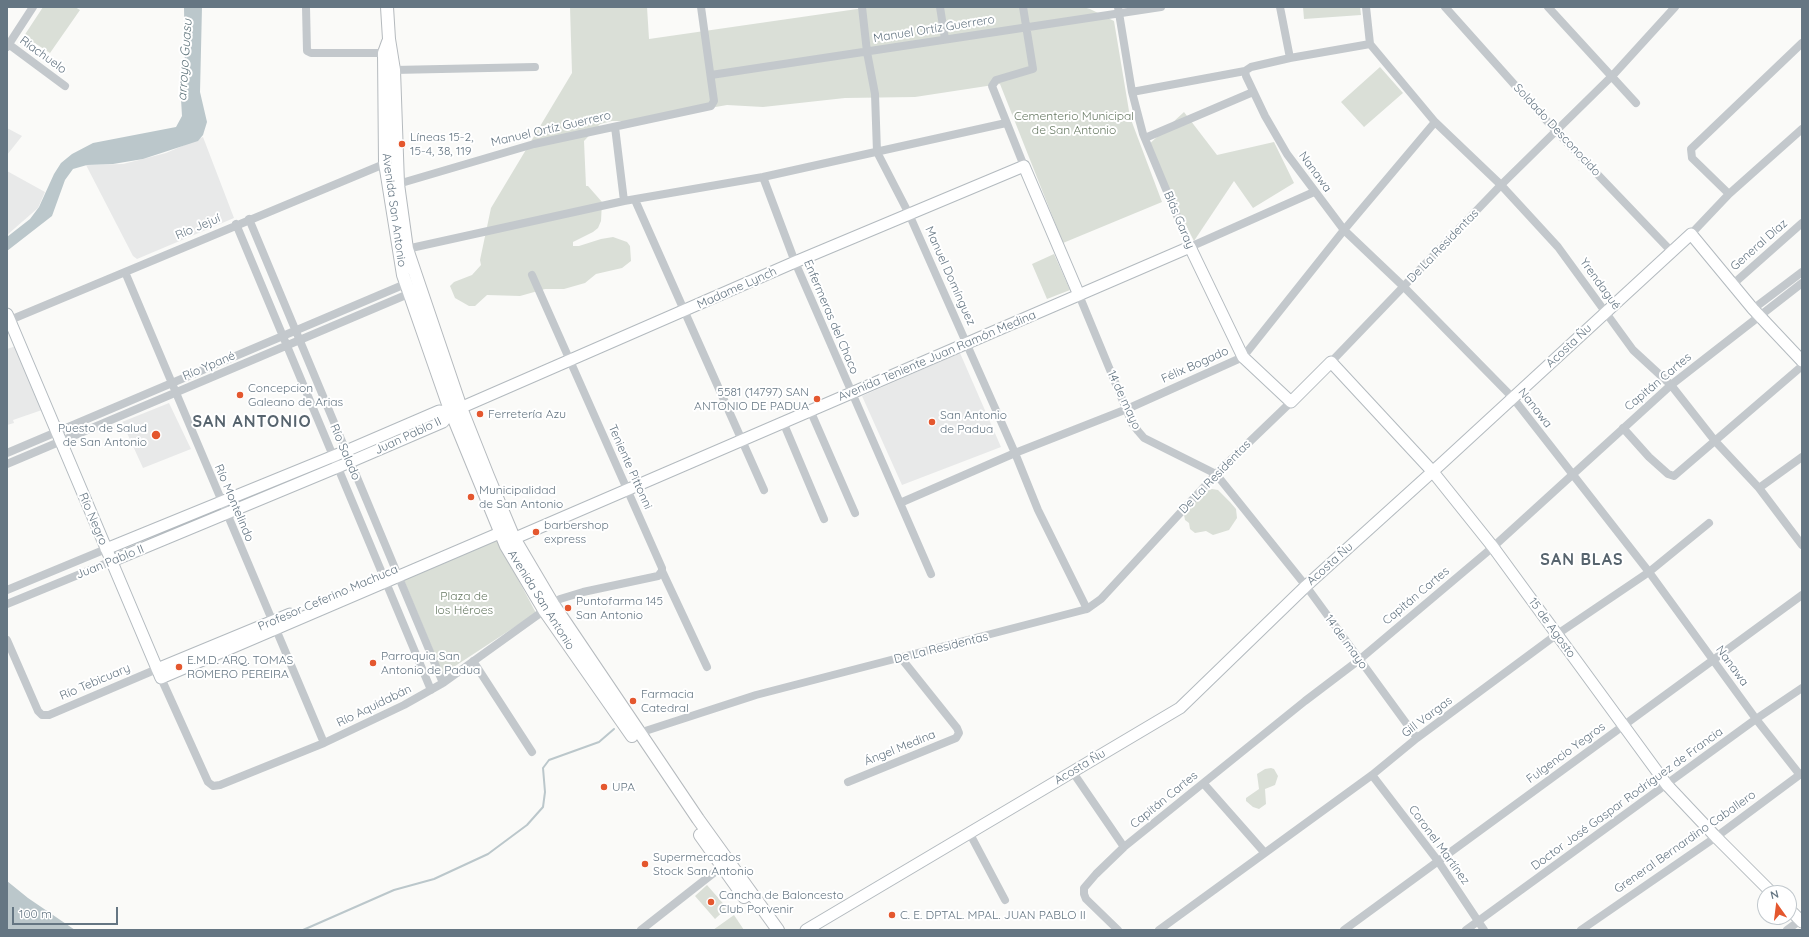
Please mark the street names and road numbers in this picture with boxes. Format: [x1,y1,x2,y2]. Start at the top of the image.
street label: Manuel Ortíz Guerrero [872,12,996,46]
street label: Riachuelo [17,33,69,77]
street label: Soldado Desconocido [1510,81,1604,179]
street label: Manuel Ortíz Guerrero [490,108,612,150]
street label: Nanawa [1296,149,1334,195]
street label: Avenida San Antonio [379,152,409,268]
street label: Blás Garay [1160,189,1198,251]
street label: De La Residentas [1404,206,1482,286]
street label: Río Jejuí [173,211,223,243]
street label: General Díaz [1728,216,1790,274]
street label: Manuel Domínguez [922,224,978,328]
street label: Yrendagué [1577,255,1623,313]
street label: Enfermeras del Chaco [800,258,862,376]
street label: Madame Lynch [695,264,779,312]
street label: Avenida Teniente Juan Ramón Medina [836,308,1038,404]
street label: Acosta Ñu [1543,321,1595,371]
street label: Félix Bogado [1159,344,1231,386]
street label: Río Ypané [180,348,238,384]
street label: Capitán Cartes [1622,350,1694,414]
street label: 14 de mayo [1104,368,1144,432]
street label: Nanawa [1515,385,1555,431]
street label: Juan Pablo II [372,414,444,458]
street label: Río Salado [327,422,363,482]
street label: Teniente Pittonni [605,422,655,512]
street label: De La Residentas [1176,437,1254,517]
street label: Río Montelindo [211,462,257,544]
street label: Río Negro [75,491,111,547]
street label: Acosta Ñu [1304,540,1356,588]
street label: Juan Pablo II [74,542,146,582]
street label: Avenida San Antonio [504,548,578,652]
street label: Profesor Ceferino Machuca [256,562,400,634]
street label: Capitán Cartes [1380,564,1452,628]
street label: 15 de Agosto [1525,595,1579,661]
street label: 14 de mayo [1322,612,1370,672]
street label: De La Residentas [892,629,990,667]
street label: Nanawa [1713,643,1751,689]
street label: Río Tebicuary [58,661,132,703]
street label: Río Aquidabán [334,682,414,730]
street label: Gill Vargas [1399,693,1455,741]
street label: Fulgencio Yegros [1524,720,1608,786]
street label: Doctor José Gaspar Rodríguez de Francia [1528,725,1726,873]
street label: Ángel Medina [862,727,938,769]
street label: Acosta Ñu [1052,746,1108,788]
street label: Capitán Cartes [1127,768,1201,832]
street label: Greneral Bernardino Caballero [1611,787,1759,897]
street label: Coronel Martínez [1405,803,1473,887]

